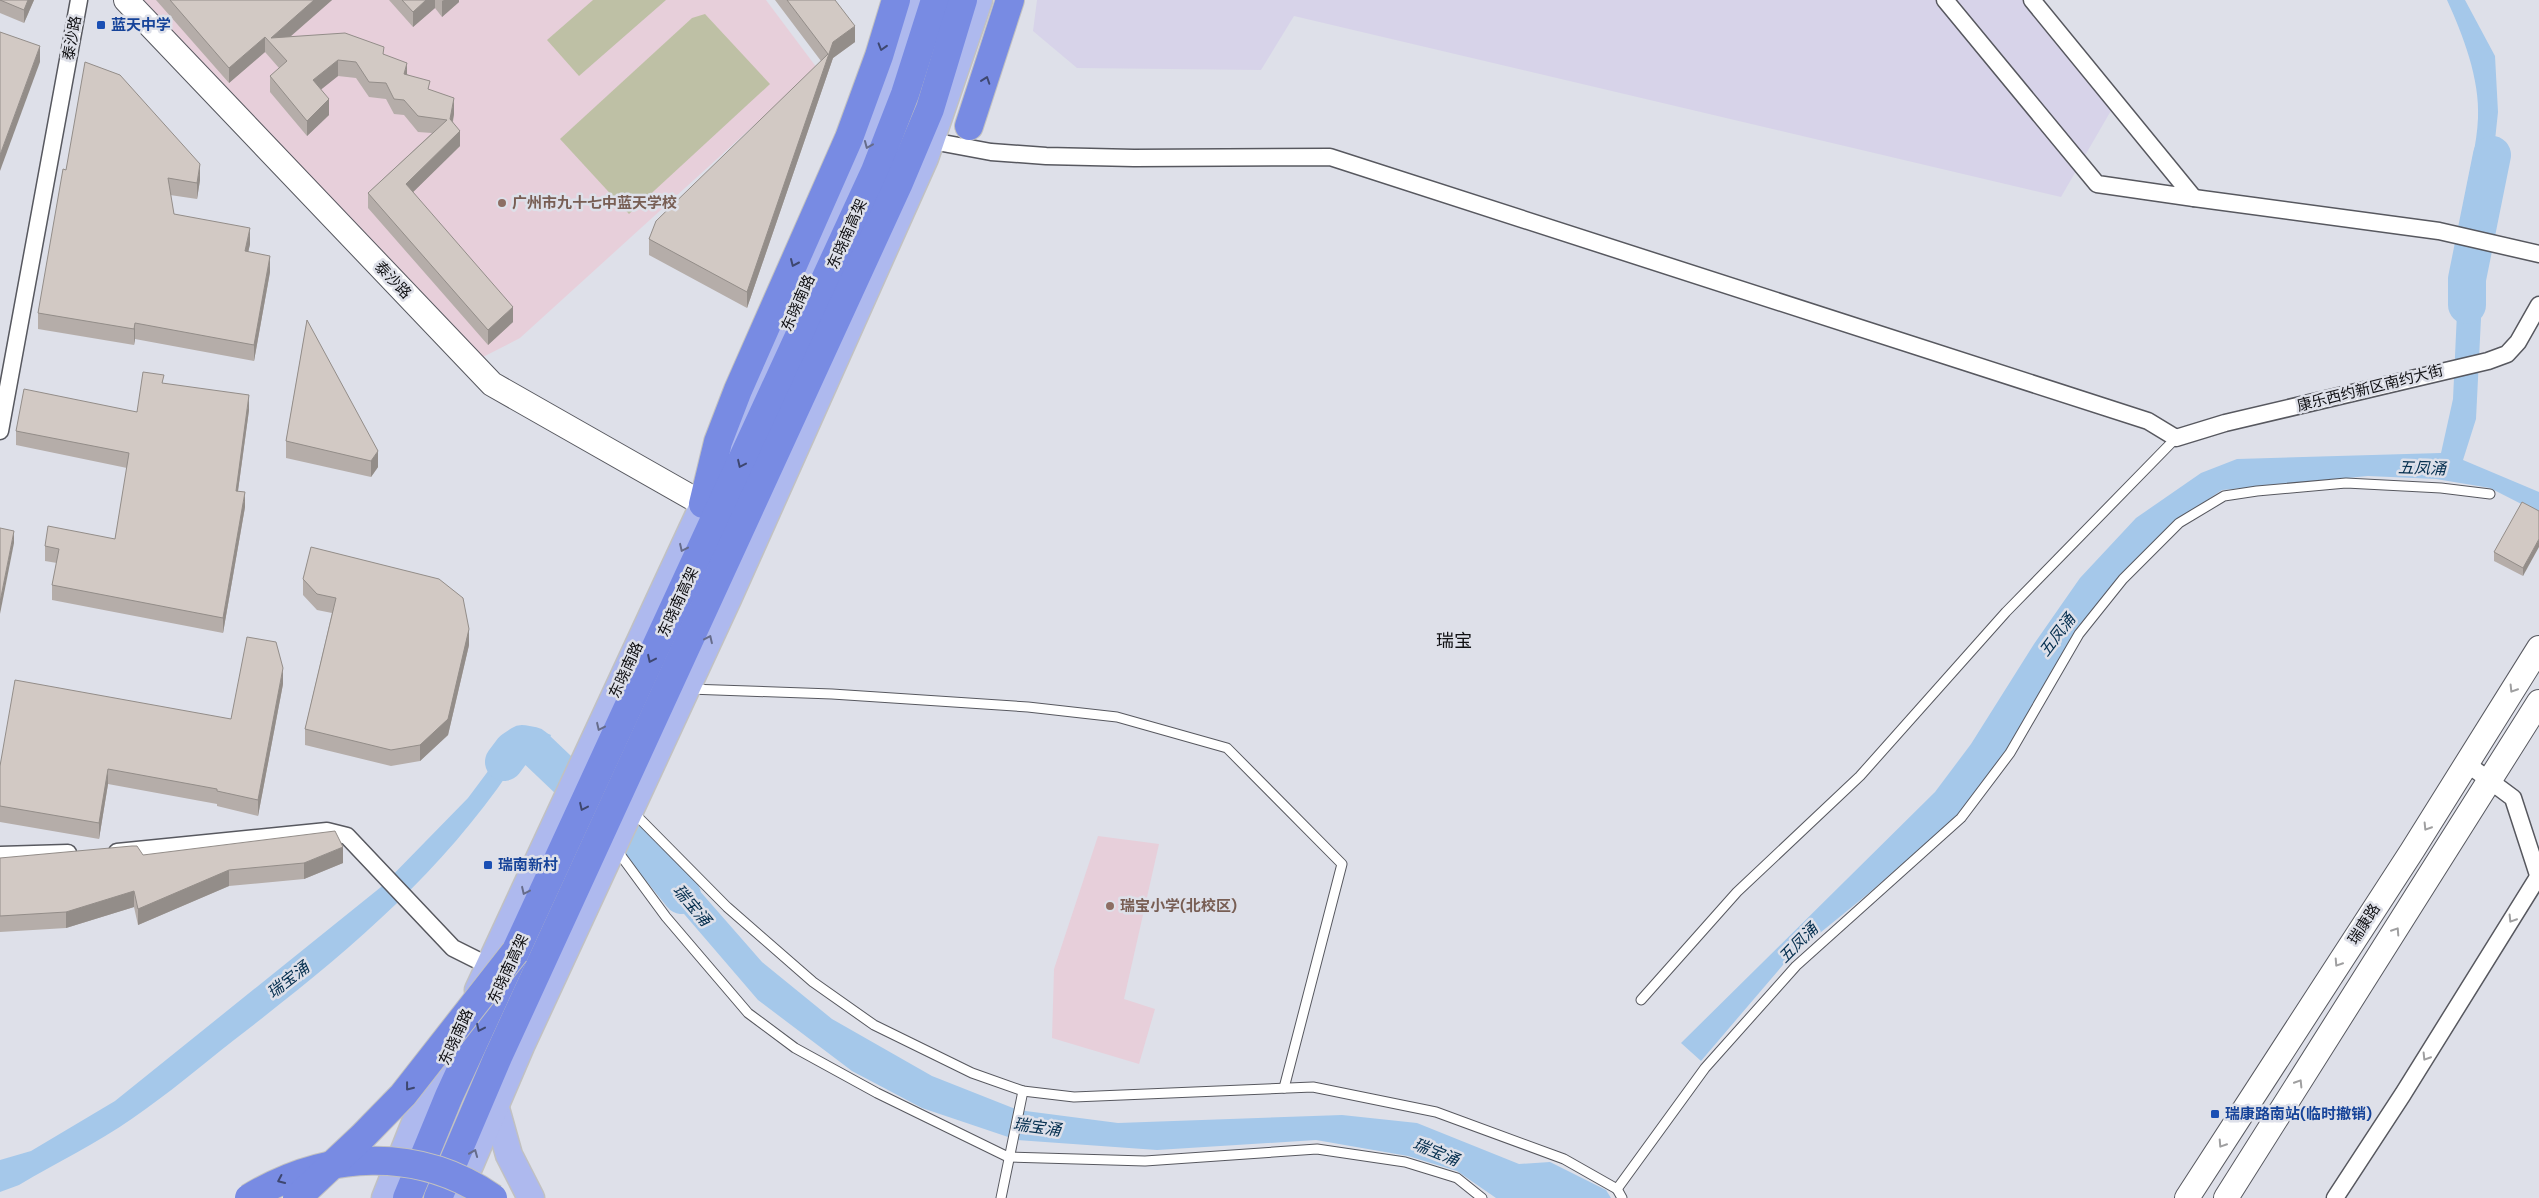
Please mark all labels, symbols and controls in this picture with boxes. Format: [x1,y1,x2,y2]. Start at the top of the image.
street label: 泰沙路 [58,14,86,62]
place label: 蓝天中学 [111,15,171,35]
marker: 蓝天中学 [95,19,107,31]
one-way arrow [878,42,888,50]
one-way arrow [980,76,990,85]
one-way arrow [863,140,874,149]
place label: 广州市九十七中蓝天学校 [512,193,677,213]
street label: 东晓南高架 [823,196,871,272]
marker: 广州市九十七中蓝天学校 [496,197,508,209]
street label: 泰沙路 [370,257,416,303]
one-way arrow [789,258,800,267]
street label: 东晓南路 [777,272,819,334]
street label: 康乐西约新区南约大街 [2295,360,2445,416]
water label: 五凤涌 [2398,457,2448,479]
one-way arrow [737,459,748,468]
one-way arrow [679,543,689,552]
street label: 东晓南高架 [653,564,703,640]
water label: 五凤涌 [2034,608,2081,660]
district label: 瑞宝 [1436,629,1472,653]
one-way arrow [703,635,714,644]
street label: 东晓南路 [604,639,648,701]
one-way arrow [647,654,657,663]
one-way arrow [2510,684,2519,693]
one-way arrow [595,722,606,731]
one-way arrow [578,802,589,811]
one-way arrow [2423,822,2433,831]
place label: 瑞南新村 [498,855,558,875]
marker: 瑞南新村 [482,859,494,871]
water label: 瑞宝涌 [669,880,717,932]
one-way arrow [520,886,531,895]
place label: 瑞宝小学(北校区) [1120,896,1237,916]
marker: 瑞宝小学(北校区) [1104,900,1116,912]
street label: 瑞康路 [2343,900,2385,948]
one-way arrow [2509,913,2518,922]
water label: 五凤涌 [1774,917,1824,967]
one-way arrow [2389,927,2399,936]
street label: 东晓南高架 [483,931,533,1007]
water label: 瑞宝涌 [263,956,315,1003]
one-way arrow [2335,958,2344,967]
street label: 东晓南路 [434,1006,478,1068]
one-way arrow [476,1023,487,1032]
one-way arrow [2423,1051,2433,1060]
one-way arrow [2293,1079,2302,1088]
one-way arrow [406,1081,415,1090]
place label: 瑞康路南站(临时撤销) [2225,1104,2372,1124]
marker: 瑞康路南站(临时撤销) [2209,1108,2221,1120]
water label: 瑞宝涌 [1012,1113,1064,1141]
water label: 瑞宝涌 [1410,1133,1464,1171]
one-way arrow [2219,1139,2228,1148]
one-way arrow [468,1149,479,1158]
one-way arrow [277,1174,286,1185]

